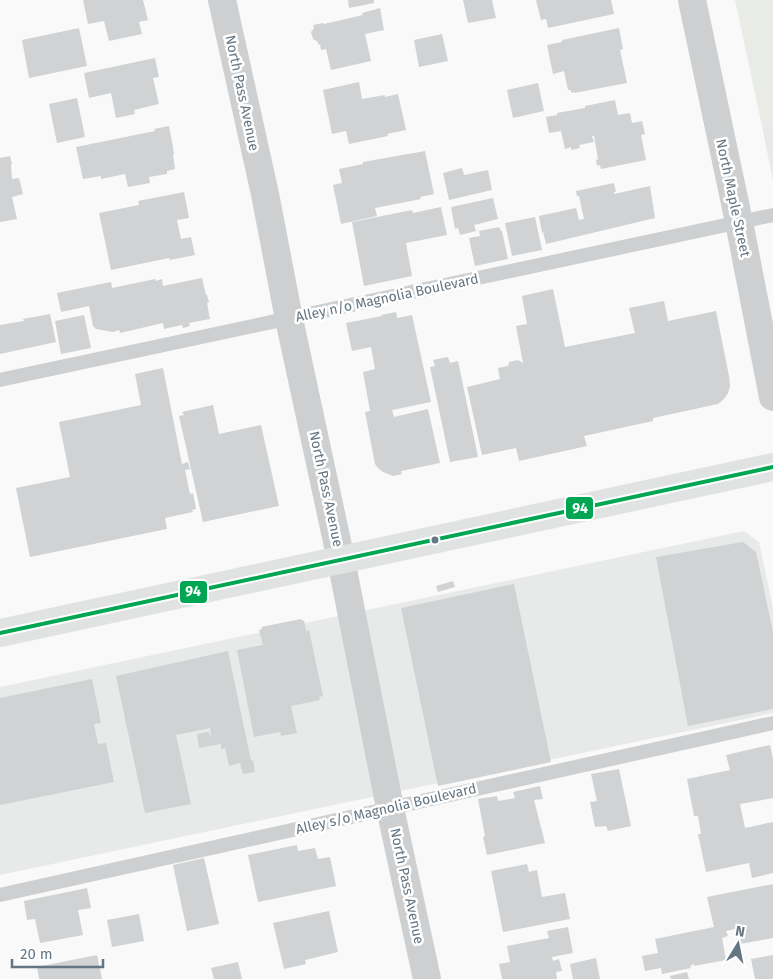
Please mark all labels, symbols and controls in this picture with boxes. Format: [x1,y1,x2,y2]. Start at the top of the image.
street label: North Pass Avenue [221,33,263,153]
street label: North Maple Street [712,137,754,260]
street label: Alley n/o Magnolia Boulevard [294,270,480,326]
street label: North Pass Avenue [305,429,347,549]
line badge: 94 [565,496,594,520]
text: 94 [572,500,588,517]
unlabelled marker [430,535,440,545]
line badge: 94 [179,580,208,604]
text: 94 [185,583,201,600]
street label: Alley s/o Magnolia Boulevard [294,780,478,838]
street label: North Pass Avenue [386,826,428,946]
north arrow [713,919,763,969]
text: N [734,923,746,941]
scale bar [12,936,104,968]
text: 20 m [20,945,53,963]

